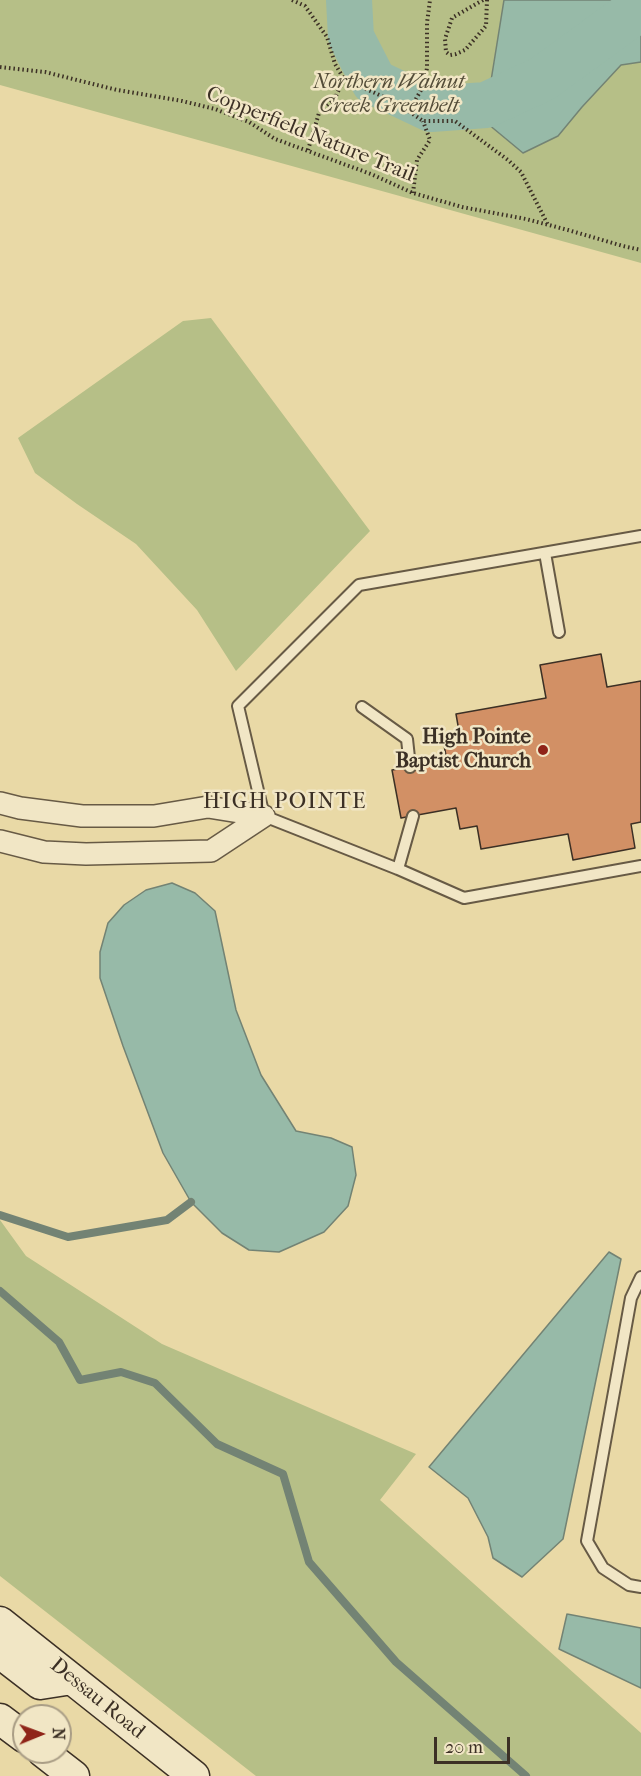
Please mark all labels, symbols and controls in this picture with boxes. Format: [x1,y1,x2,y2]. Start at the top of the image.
park label: Northern Walnut Creek Greenbelt [313,70,465,120]
street label: Copperfield Nature Trail [202,82,418,188]
place label: High Pointe Baptist Church [395,725,531,775]
marker: High Pointe Baptist Church [536,743,550,757]
district label: HIGH POINTE [203,790,367,816]
street label: Dessau Road [45,1653,149,1745]
north arrow [12,1704,72,1764]
scale bar [437,1725,514,1763]
text: N [49,1727,68,1740]
text: 20 m [445,1737,483,1758]

